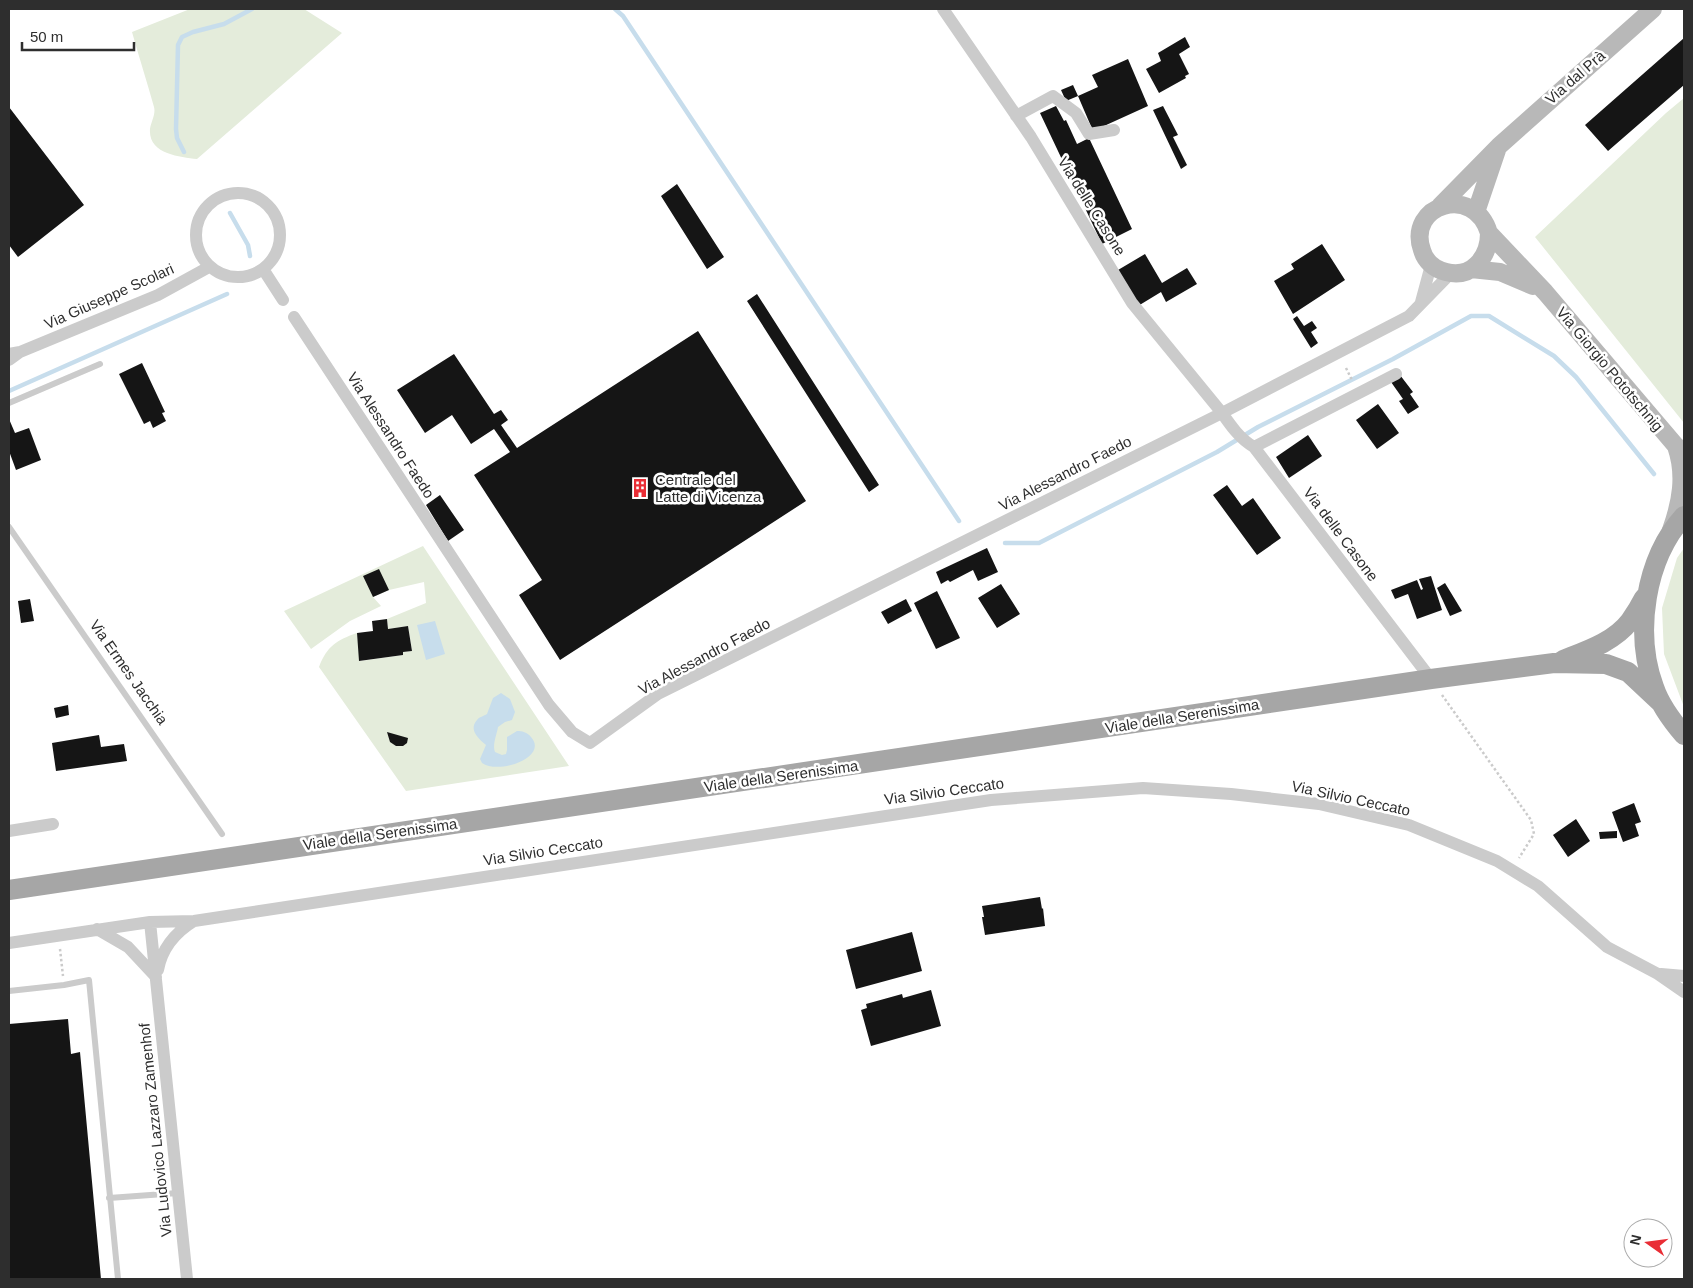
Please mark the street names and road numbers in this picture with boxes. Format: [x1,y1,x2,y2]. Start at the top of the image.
street label: Via dal Prà [1542,46,1609,107]
street label: Via delle Casone [1055,154,1129,258]
street label: Via Giuseppe Scolari [42,260,176,332]
street label: Via Giorgio Pototschnig [1553,304,1667,434]
street label: Via Alessandro Faedo [344,369,438,501]
street label: Via Alessandro Faedo [996,432,1134,514]
street label: Via delle Casone [1300,484,1382,584]
street label: Via Alessandro Faedo [635,614,773,698]
street label: Via Ermes Jacchia [86,616,172,728]
street label: Viale della Serenissima [1104,695,1261,737]
street label: Viale della Serenissima [703,757,860,795]
street label: Via Silvio Ceccato [883,774,1005,808]
street label: Via Silvio Ceccato [1290,777,1412,819]
street label: Viale della Serenissima [302,815,459,853]
street label: Via Silvio Ceccato [482,833,604,869]
street label: Via Ludovico Lazzaro Zamenhof [135,1021,175,1238]

